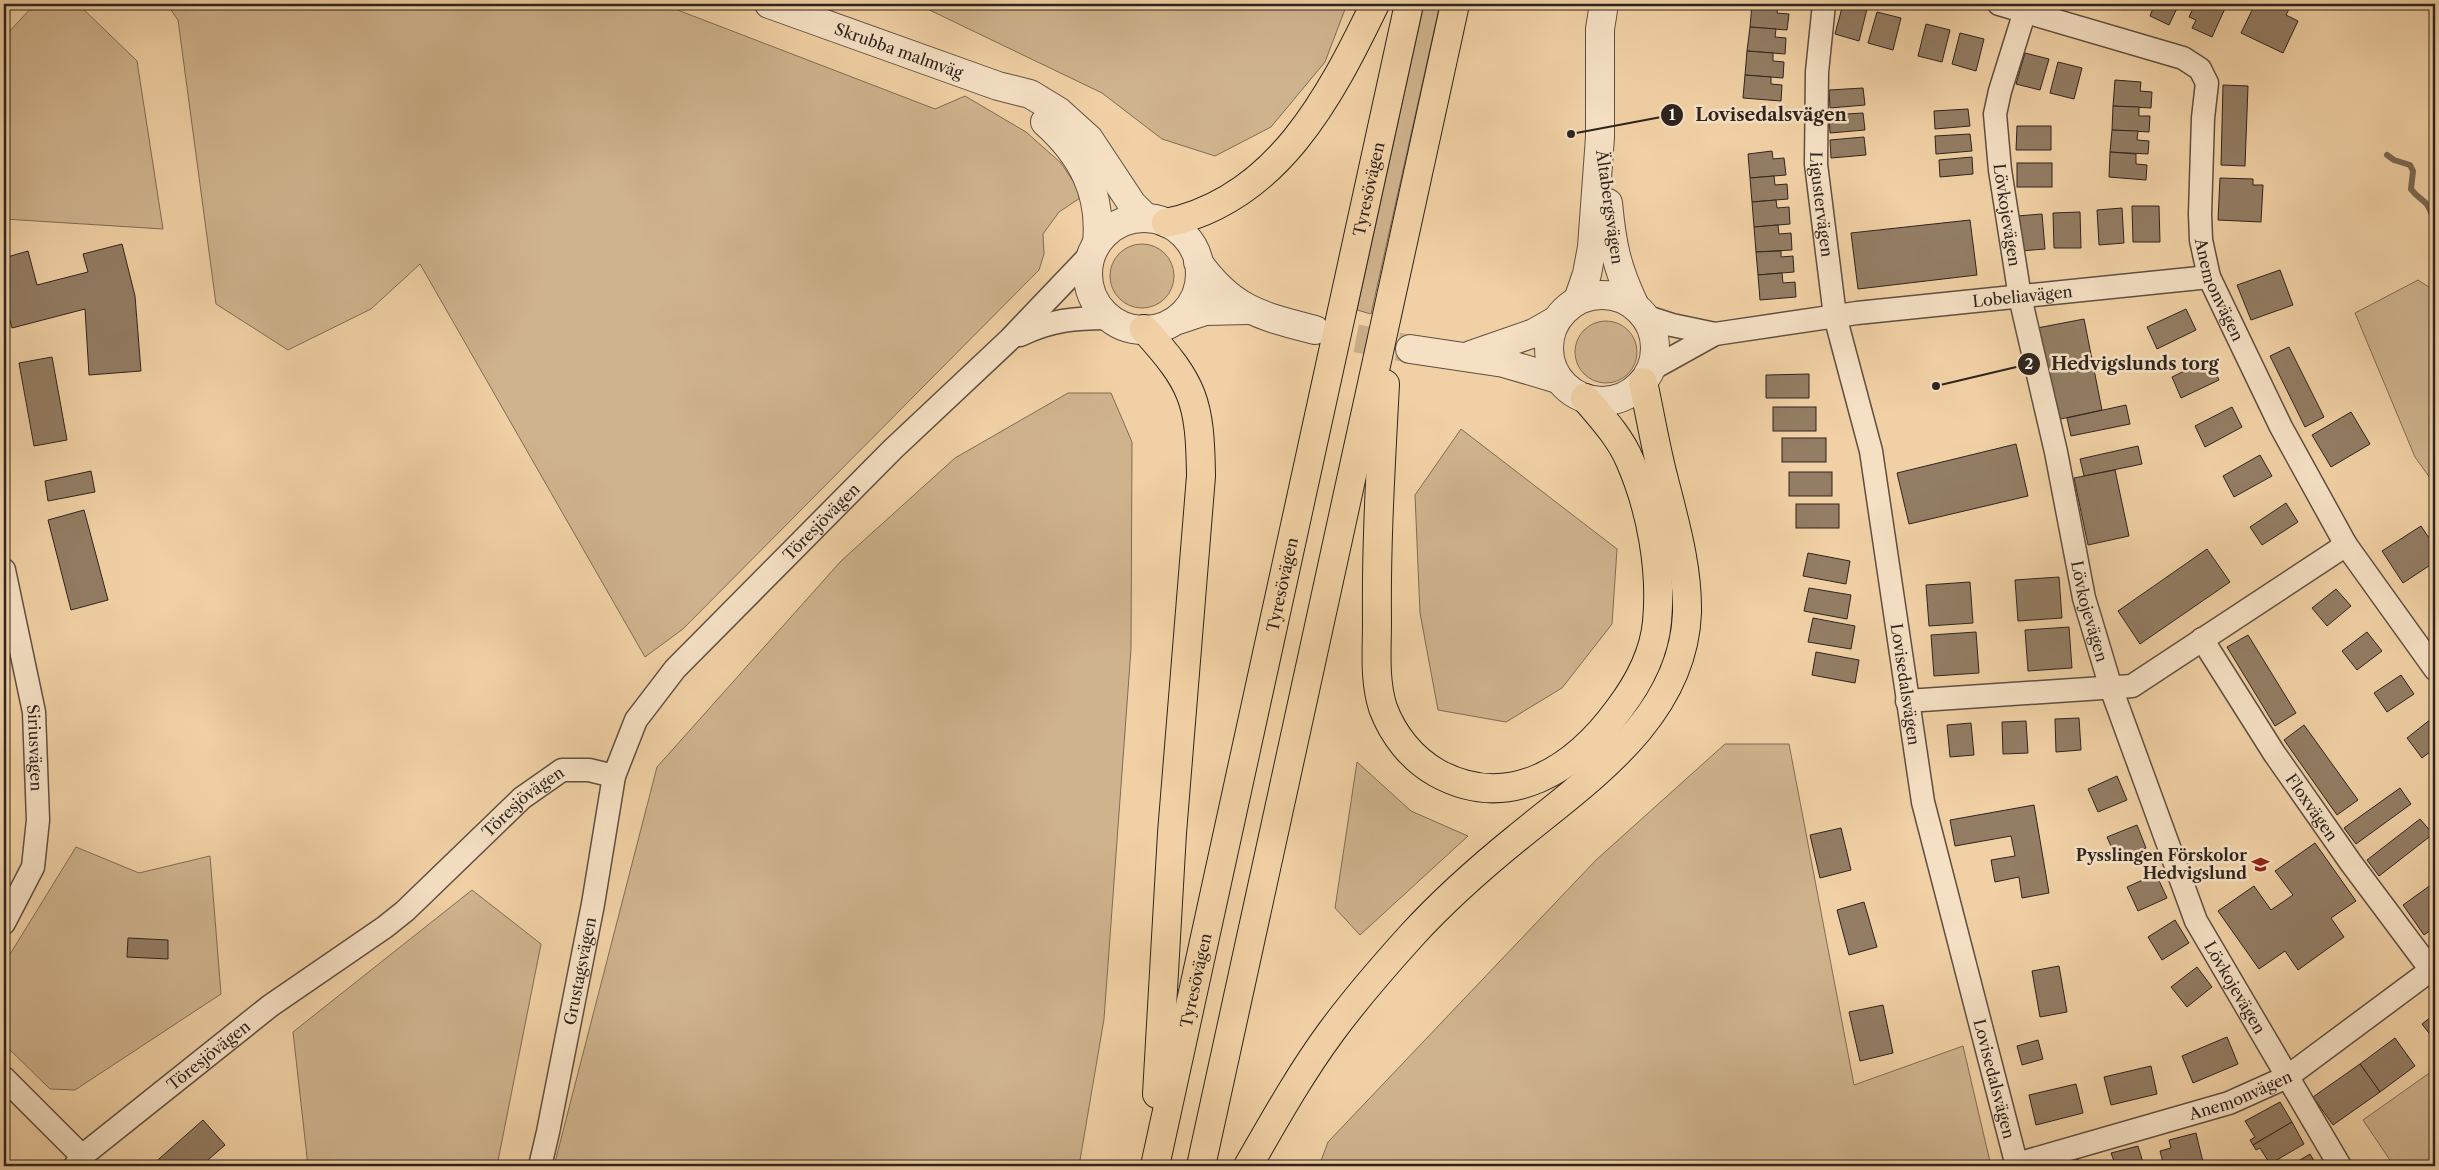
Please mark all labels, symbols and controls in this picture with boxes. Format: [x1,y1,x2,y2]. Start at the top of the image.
street label: Skrubba malmväg [832,18,966,83]
callout: Lovisedalsvägen [1660,99,1856,132]
text: Lovisedalsvägen [1695,104,1847,126]
text: 1 [1669,105,1676,124]
street label: Tyresövägen [1349,140,1389,238]
street label: Ältabergsvägen [1592,148,1628,265]
street label: Ligustervägen [1806,152,1838,258]
street label: Lövkojevägen [1989,163,2025,268]
street label: Anemonvägen [2191,235,2248,344]
street label: Lobeliavägen [1971,281,2073,311]
callout: Hedvigslunds torg [2016,347,2229,380]
text: Hedvigslunds torg [2051,353,2220,375]
text: 2 [2025,354,2034,373]
street label: Töresjövägen [779,479,864,564]
street label: Tyresövägen [1262,536,1302,634]
street label: Lövkojevägen [2067,559,2113,664]
street label: Lovisedalsvägen [1887,622,1924,747]
street label: Siriusvägen [23,703,47,792]
street label: Töresjövägen [478,762,568,841]
street label: Floxvägen [2281,770,2342,845]
place label: Pysslingen Förskolor Hedvigslund [2076,845,2247,883]
school or university icon: Pysslingen Förskolor Hedvigslund [2251,854,2271,874]
street label: Grustagsvägen [559,915,600,1027]
street label: Tyresövägen [1176,931,1216,1030]
street label: Lövkojevägen [2200,938,2270,1037]
street label: Töresjövägen [163,1016,254,1094]
street label: Lovisedalsvägen [1969,1017,2020,1141]
street label: Anemonvägen [2186,1066,2295,1124]

